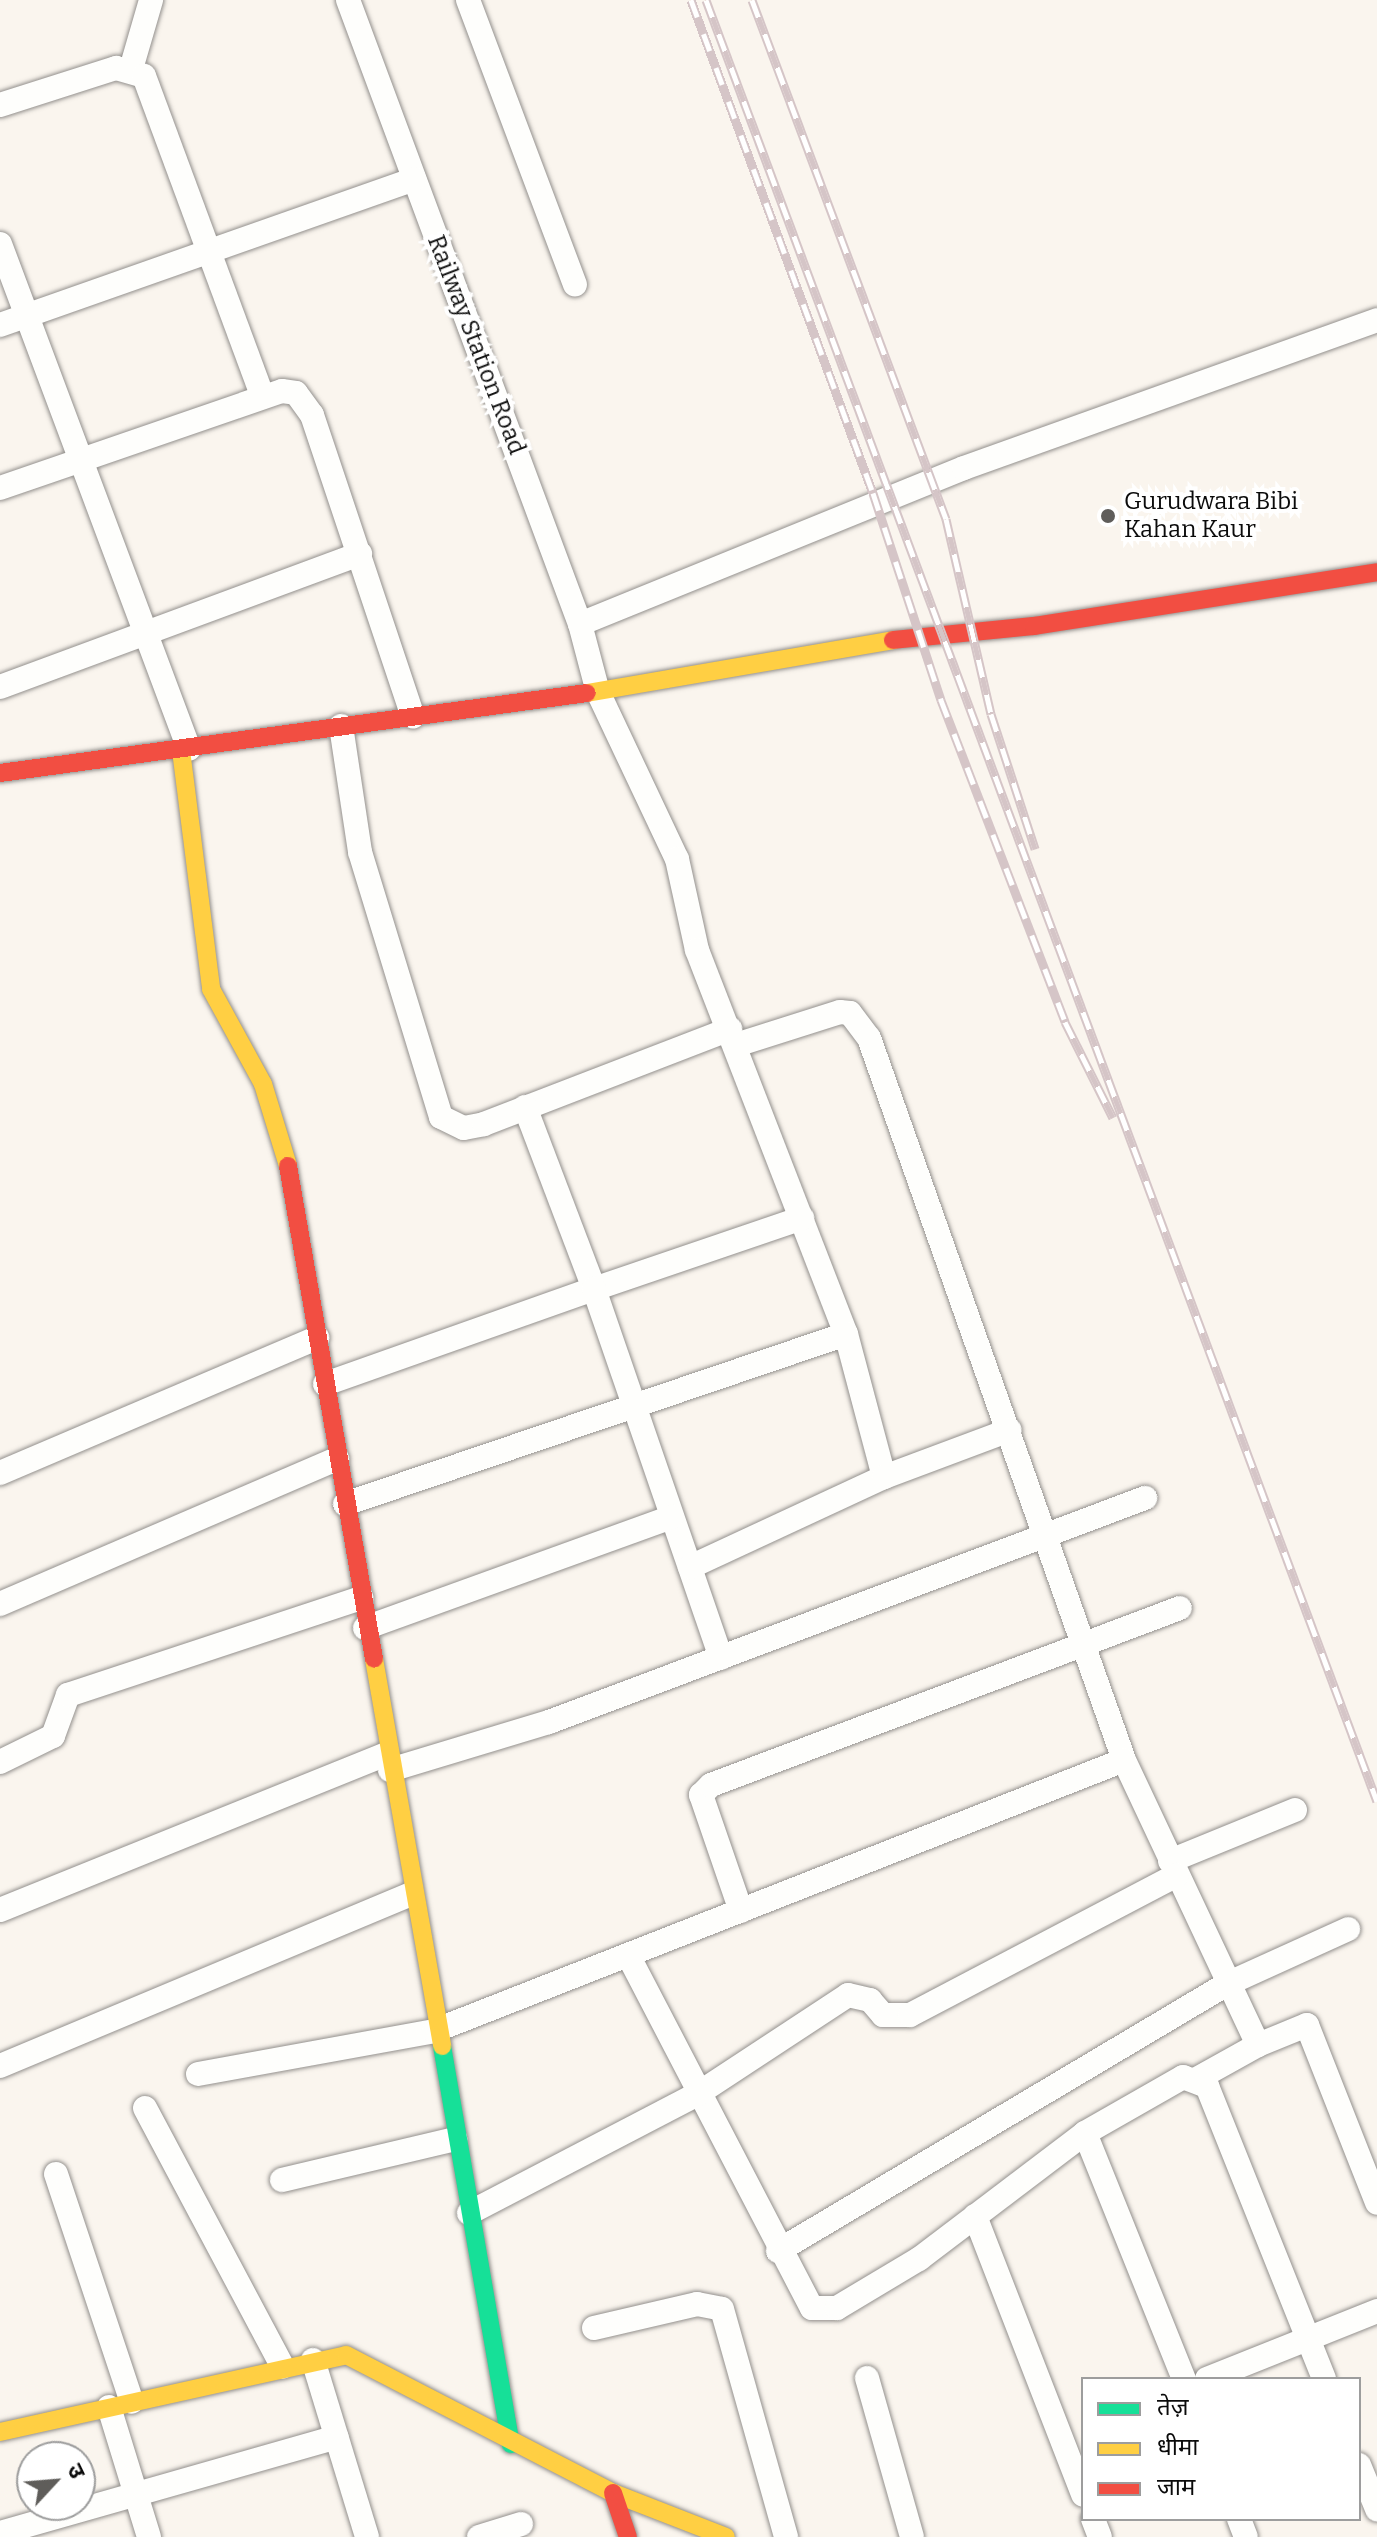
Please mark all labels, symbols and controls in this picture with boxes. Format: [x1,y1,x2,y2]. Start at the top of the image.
street label: Railway Station Road [421,231,531,459]
place label: Gurudwara Bibi Kahan Kaur [1124,488,1298,544]
marker: Gurudwara Bibi Kahan Kaur [1099,507,1117,525]
legend [1081,2377,1361,2521]
text: तेज़ [1157,2393,1189,2421]
text: धीमा [1157,2433,1199,2461]
north arrow [16,2441,96,2521]
text: उ [61,2459,91,2483]
text: जाम [1157,2473,1195,2501]

